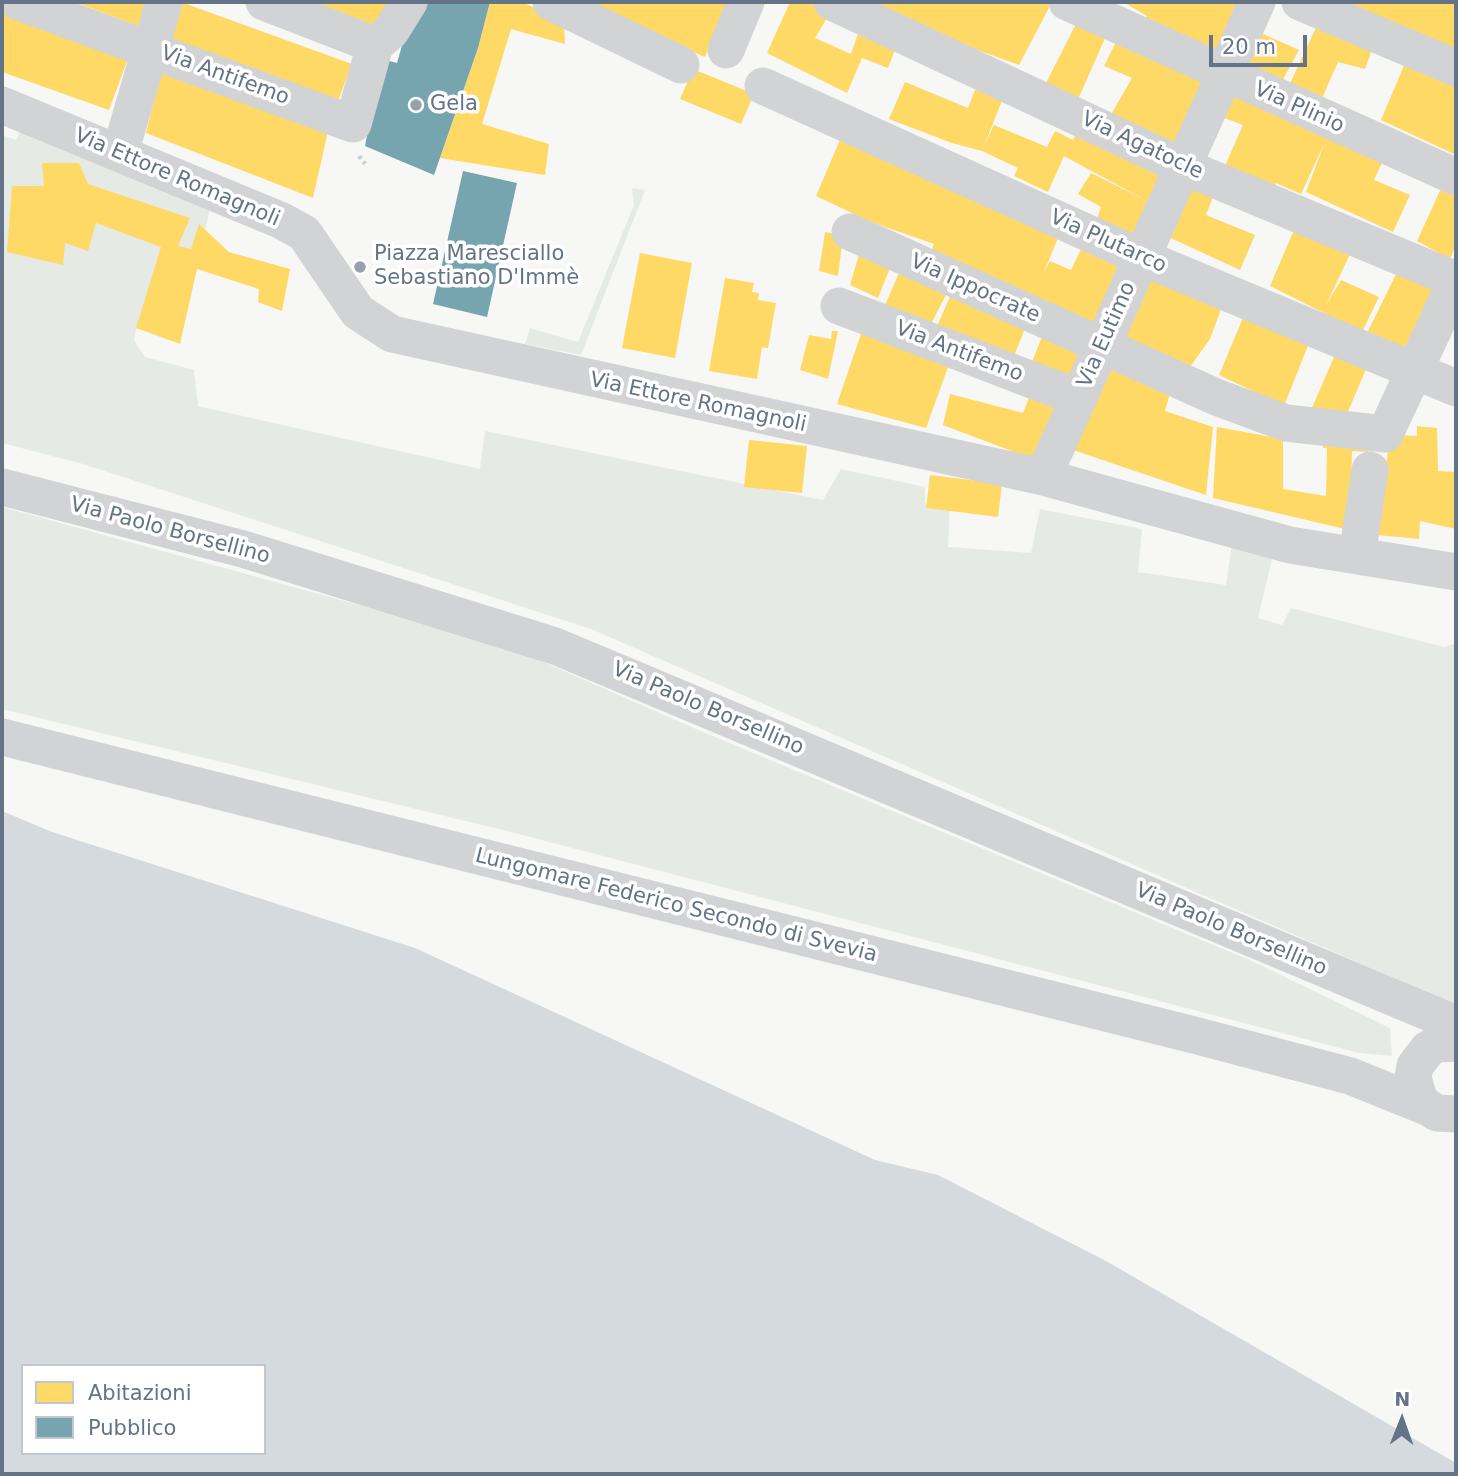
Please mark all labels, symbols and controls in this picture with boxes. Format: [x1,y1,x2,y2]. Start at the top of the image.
scale bar [1213,21,1311,65]
text: 20 m [1222,35,1276,59]
street label: Via Antifemo [157,41,293,111]
street label: Via Plinio [1250,77,1348,139]
place label: Gela [430,92,478,118]
marker: Gela [408,97,424,113]
street label: Via Agatocle [1077,107,1207,185]
street label: Via Ettore Romagnoli [71,123,283,233]
street label: Via Plutarco [1046,205,1170,279]
place label: Piazza Maresciallo Sebastiano D'Immè [374,242,579,292]
street label: Via Ippocrate [906,249,1044,329]
marker: Piazza Maresciallo Sebastiano D'Immè [352,259,368,275]
street label: Via Eutimo [1072,278,1142,392]
street label: Via Antifemo [892,316,1026,388]
street label: Via Ettore Romagnoli [587,368,809,438]
street label: Via Paolo Borsellino [67,492,273,570]
street label: Via Paolo Borsellino [609,657,807,761]
street label: Lungomare Federico Secondo di Svevia [472,844,880,968]
street label: Via Paolo Borsellino [1132,878,1330,982]
legend [21,1364,266,1455]
text: Abitazioni [88,1381,191,1405]
north arrow [1367,1385,1437,1455]
text: N [1394,1388,1411,1410]
text: Pubblico [88,1416,176,1440]

